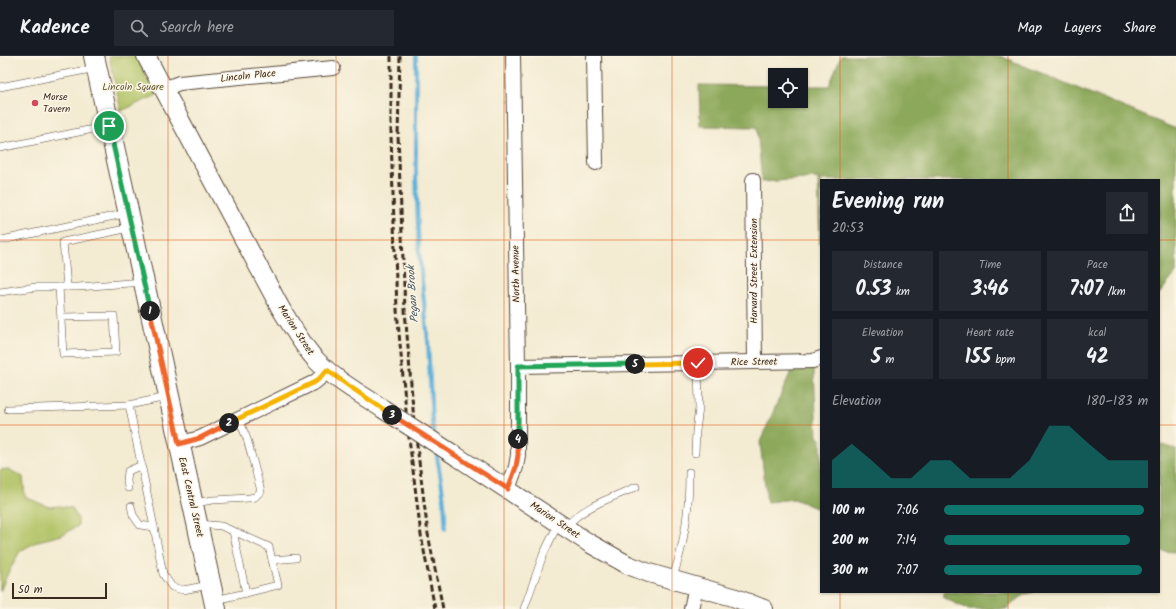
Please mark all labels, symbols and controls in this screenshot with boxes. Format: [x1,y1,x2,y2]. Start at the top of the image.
search box [114,10,394,46]
text: Kadence [20,13,90,43]
text: Search here [160,16,234,40]
icon: search [128,17,150,39]
text: Map [1018,17,1042,39]
text: Layers [1064,17,1102,39]
text: Share [1124,17,1156,39]
street label: Lincoln Place [220,65,277,87]
map controls [768,68,808,108]
button: locate [768,68,808,108]
park label: Lincoln Square [102,79,164,95]
place label: Morse Tavern [43,89,70,117]
marker: Morse Tavern [30,98,40,108]
pin [92,109,126,143]
icon: arrive [98,115,120,137]
text: Evening run [832,185,944,220]
button: share [1106,192,1148,234]
street label: Harvard Street Extension [746,218,762,324]
text: 20:53 [832,218,864,239]
street label: North Avenue [507,245,524,303]
text: Distance [863,256,902,274]
text: Time [979,256,1001,274]
text: Pace [1087,256,1108,274]
water label: Pegan Brook [402,263,424,323]
text: 0.53 [855,274,892,306]
text: 3:46 [971,274,1009,306]
text: 7:07 [1069,274,1103,306]
text: km [892,283,910,301]
text: /km [1103,283,1125,301]
pin: 1 [140,301,160,321]
text: 1 [148,302,152,320]
street label: Marion Street [274,302,318,359]
text: Elevation [862,324,903,342]
text: Heart rate [966,324,1014,342]
text: kcal [1088,324,1106,342]
text: 5 [871,342,881,374]
text: 155 [965,342,991,374]
text: 42 [1086,342,1109,374]
pin [681,346,715,380]
text: m [881,351,894,369]
text: bpm [991,351,1015,369]
icon: check [687,352,709,374]
pin: 5 [625,354,645,374]
street label: Rice Street [731,354,778,370]
text: 5 [632,355,638,373]
text: Elevation [832,391,881,412]
text: 180–183 m [1087,391,1148,412]
pin: 3 [382,405,402,425]
text: 3 [389,406,395,424]
pin: 2 [219,413,239,433]
text: 2 [226,414,232,432]
pin: 4 [508,429,528,449]
text: 4 [515,430,521,448]
street label: East Central Street [174,455,208,539]
street label: Marion Street [527,497,583,543]
text: 100 m [832,500,865,521]
text: 7:06 [896,500,919,521]
text: 200 m [832,530,869,551]
text: 7:14 [896,530,916,551]
text: 300 m [832,560,868,581]
text: 7:07 [896,560,918,581]
scale bar [12,581,107,600]
text: 50 m [18,581,43,599]

